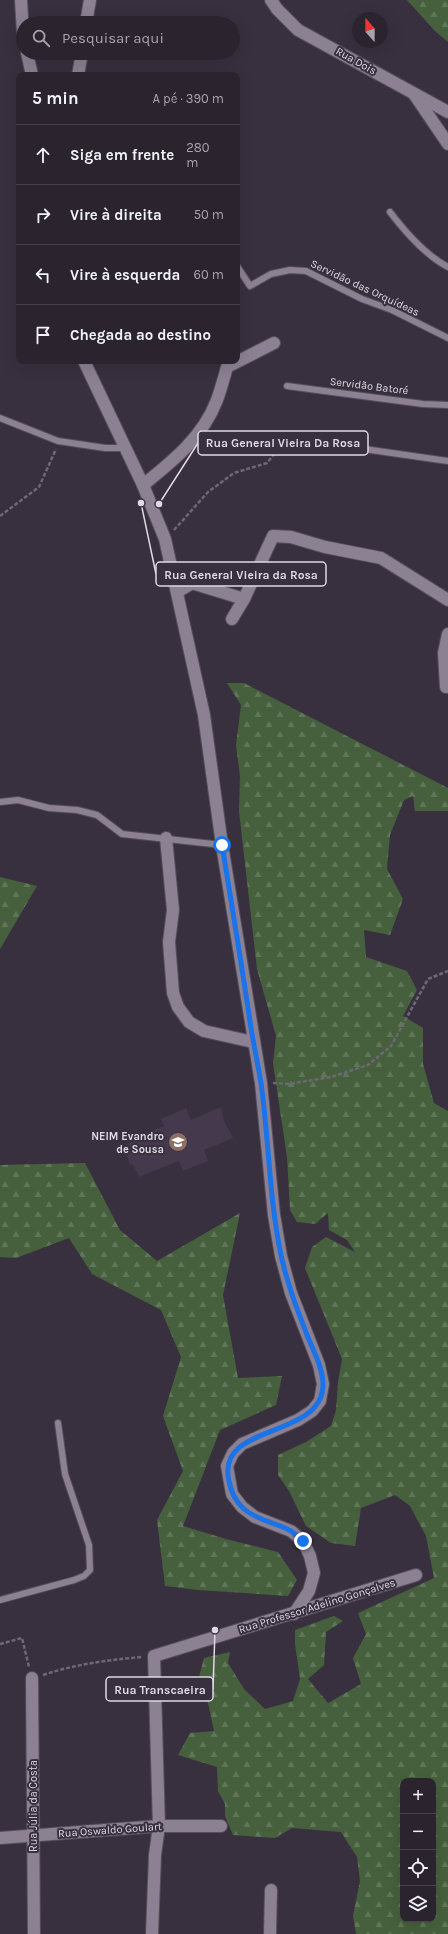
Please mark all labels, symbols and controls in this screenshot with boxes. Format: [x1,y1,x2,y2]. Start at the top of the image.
north arrow [352,12,388,48]
search box [16,16,240,60]
icon: search [30,27,52,49]
text: Pesquisar aqui [62,29,164,47]
street label: Rua Dois [333,45,379,78]
text: 5 min [32,88,79,108]
text: A pé · 390 m [152,91,224,106]
text: 280 m [186,140,210,170]
icon: ahead [32,144,54,166]
text: Siga em frente [70,146,174,164]
icon: right [32,204,54,226]
text: Vire à direita [70,206,162,224]
text: 50 m [194,207,224,222]
street label: Servidão das Orquídeas [308,257,422,319]
icon: left [32,264,54,286]
text: Vire à esquerda [70,266,180,284]
text: 60 m [194,267,224,282]
icon: arrive [32,324,54,346]
text: Chegada ao destino [70,326,211,344]
street label: Servidão Batoré [329,375,409,397]
callout: Rua General Vieira Da Rosa [198,431,368,455]
text: Rua General Vieira Da Rosa [206,436,360,450]
callout: Rua General Vieira da Rosa [156,562,326,586]
text: Rua General Vieira da Rosa [164,568,318,582]
route start [213,836,231,854]
place label: NEIM Evandro de Sousa [91,1130,164,1156]
school or university icon: NEIM Evandro de Sousa [167,1131,189,1153]
route end [294,1532,312,1550]
street label: Rua Professor Adelino Gonçalves [237,1576,397,1636]
callout: Rua Transcaeira [106,1677,213,1701]
text: Rua Transcaeira [114,1683,206,1697]
street label: Rua Júlia da Costa [27,1760,40,1852]
map controls [400,1778,436,1922]
button: + [400,1778,436,1814]
button: − [400,1814,436,1850]
street label: Rua Oswaldo Goulart [58,1820,162,1840]
button: locate [400,1850,436,1886]
button: layers [400,1886,436,1922]

